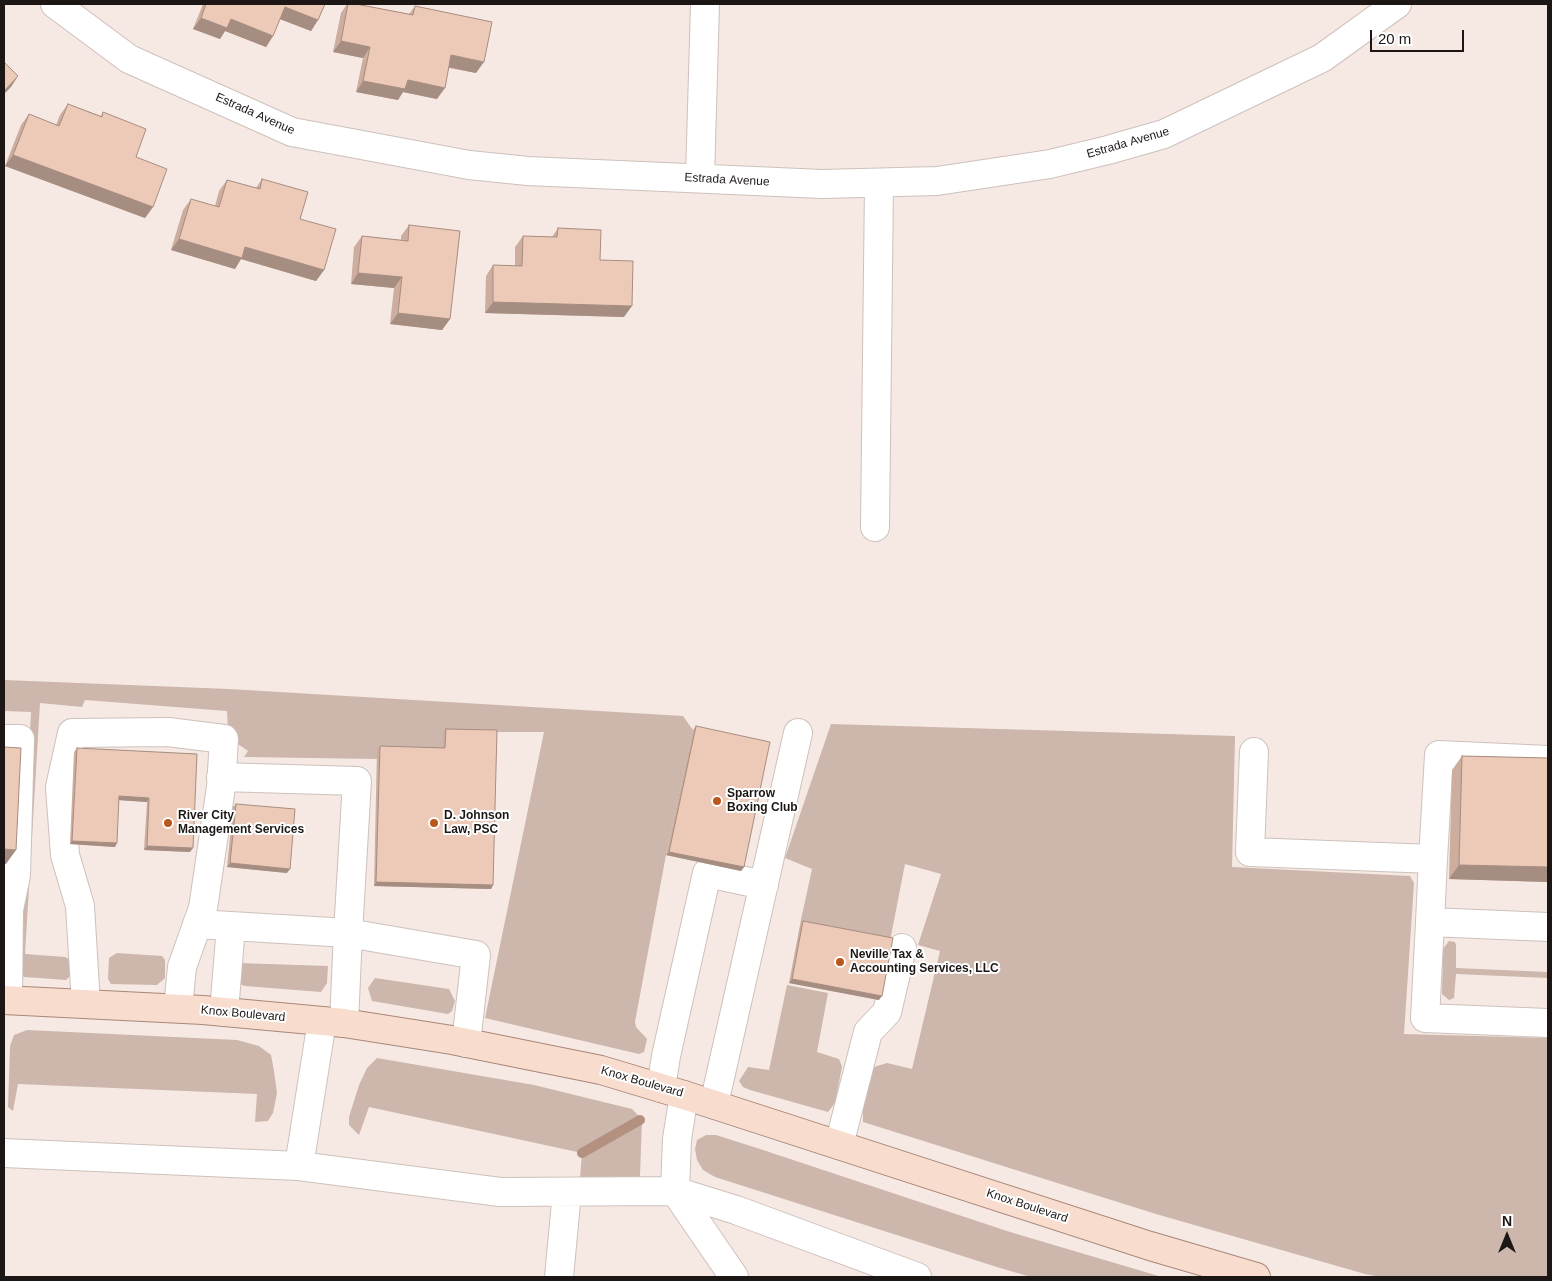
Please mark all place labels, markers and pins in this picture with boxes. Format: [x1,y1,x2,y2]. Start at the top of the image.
place label: Sparrow Boxing Club [727,787,798,815]
marker: Sparrow Boxing Club [711,795,723,807]
place label: River City Management Services [178,809,304,837]
place label: D. Johnson Law, PSC [444,809,509,837]
marker: River City Management Services [162,817,174,829]
marker: D. Johnson Law, PSC [428,817,440,829]
place label: Neville Tax & Accounting Services, LLC [850,948,999,976]
marker: Neville Tax & Accounting Services, LLC [834,956,846,968]

